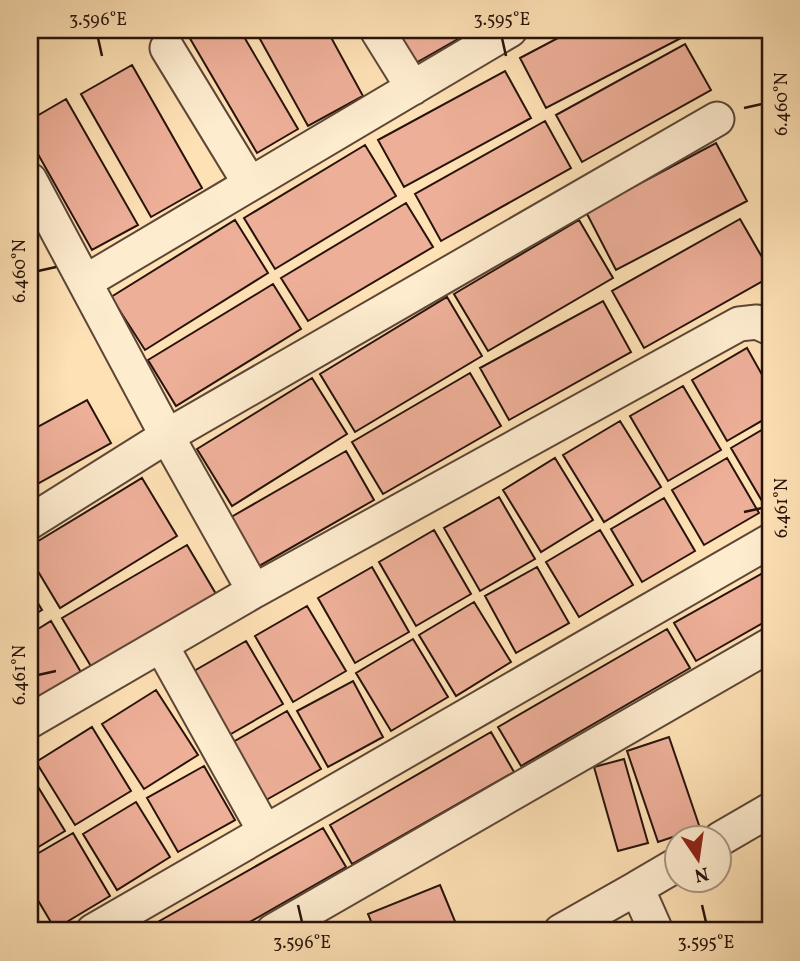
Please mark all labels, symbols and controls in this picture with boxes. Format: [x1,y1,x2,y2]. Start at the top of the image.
text: 3.596°E [69,8,127,33]
text: 3.595°E [474,8,531,33]
text: 6.460°N [770,72,795,136]
text: 6.460°N [8,239,33,303]
text: 6.461°N [770,478,795,538]
text: 6.461°N [8,645,33,705]
north arrow [664,824,734,894]
text: N [692,859,711,888]
text: 3.596°E [273,931,331,956]
text: 3.595°E [678,931,735,956]

